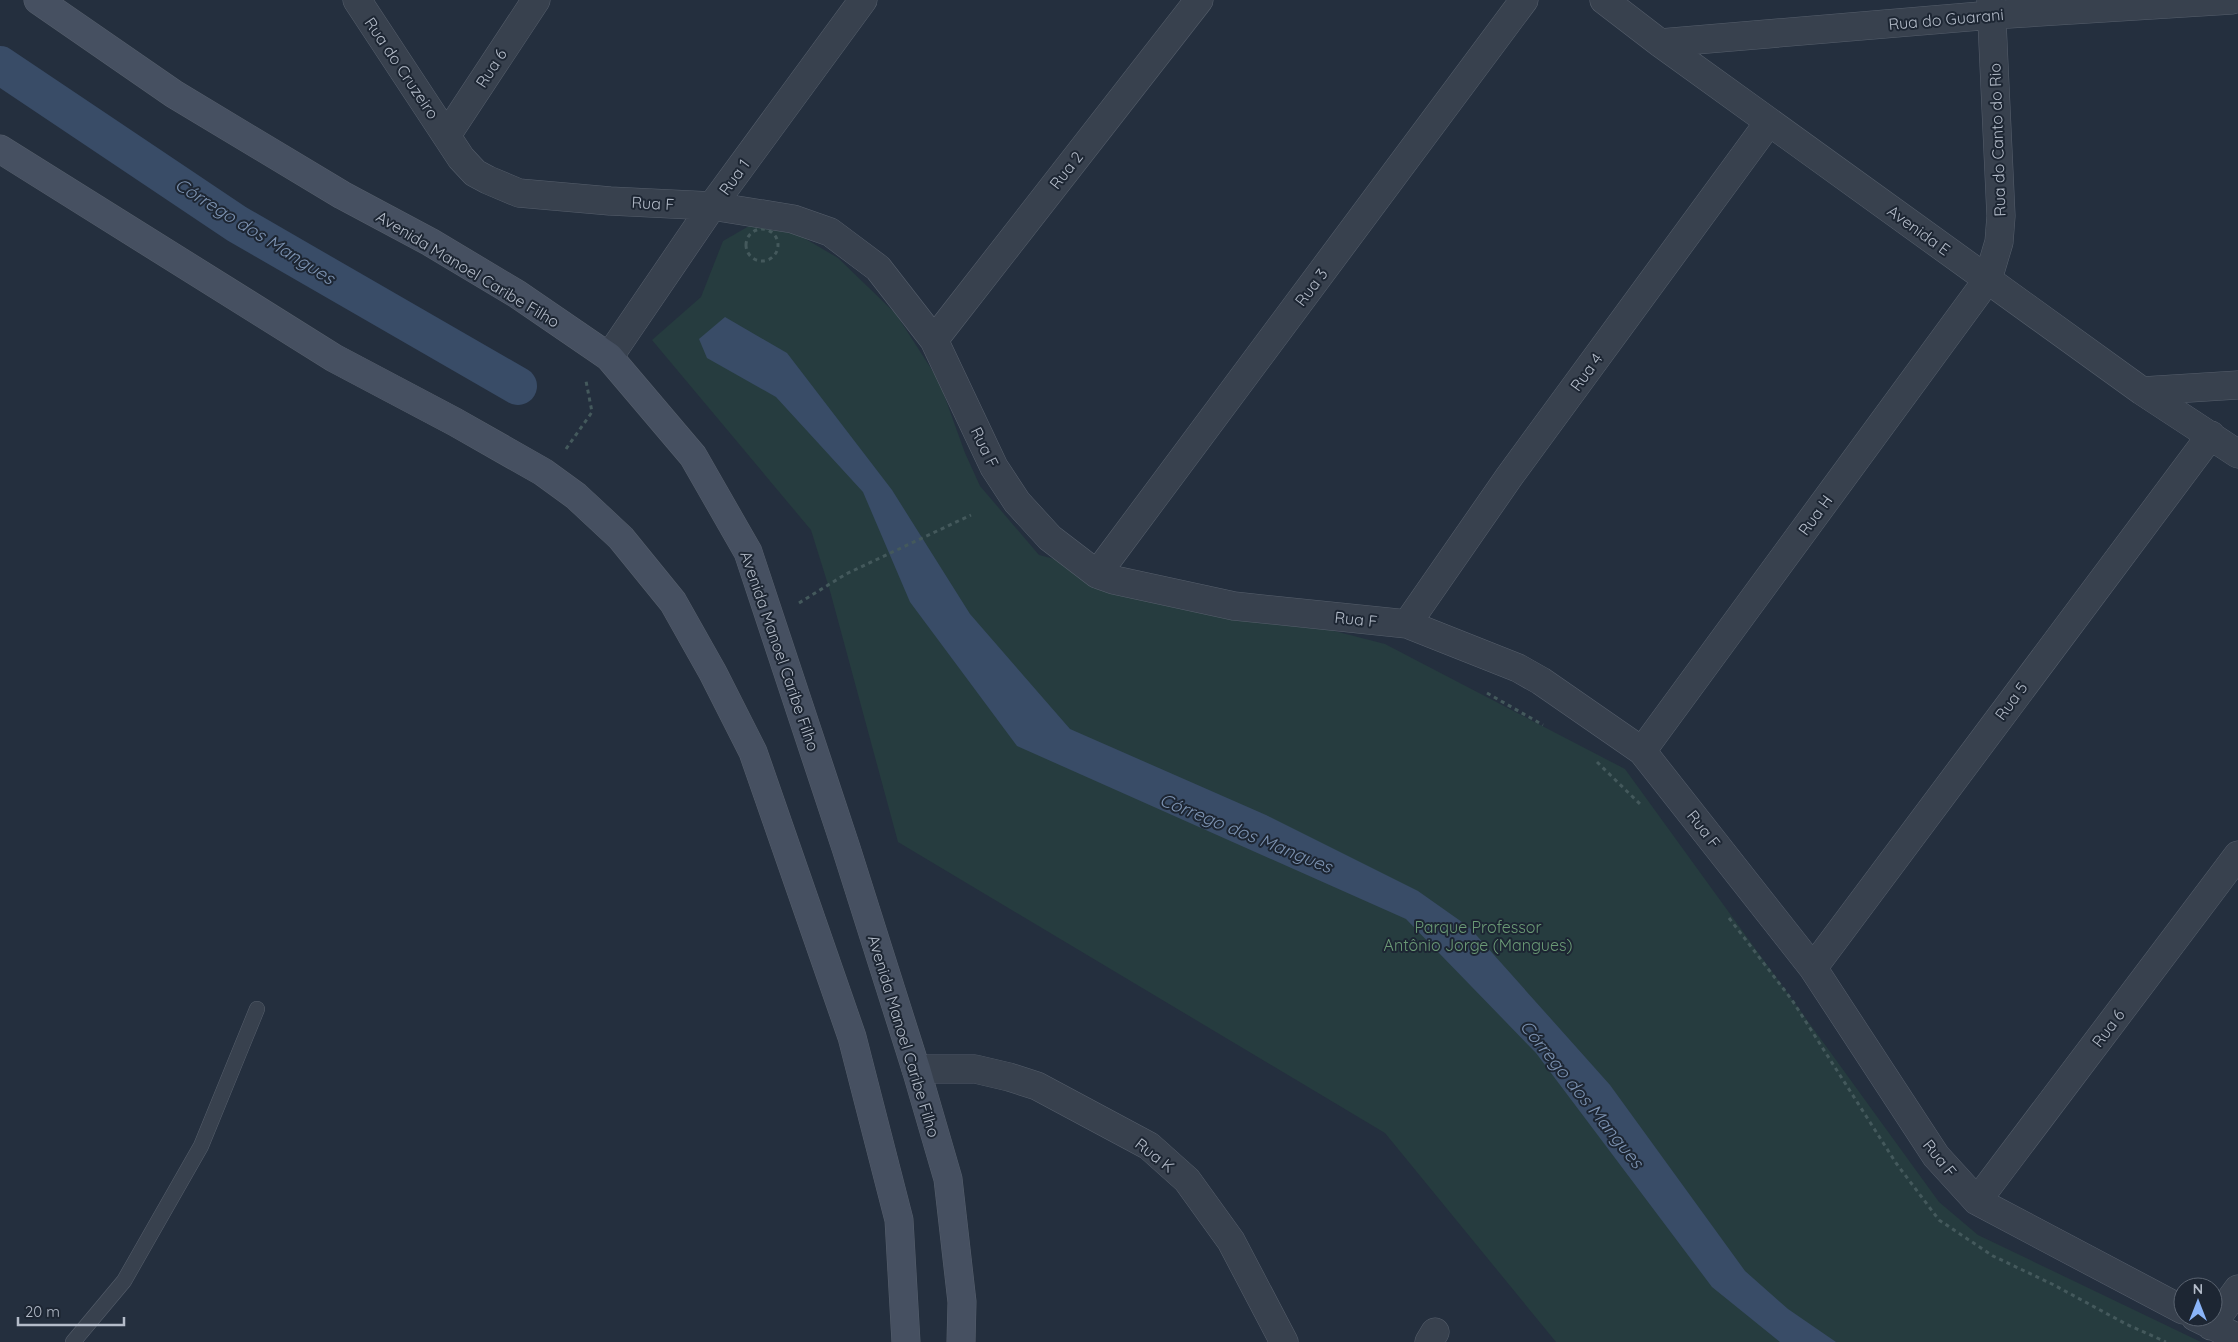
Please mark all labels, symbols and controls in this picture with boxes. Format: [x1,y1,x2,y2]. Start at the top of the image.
street label: Rua do Guarani [1887,4,2005,34]
street label: Rua do Cruzeiro [361,13,443,123]
street label: Rua 6 [471,44,511,91]
street label: Rua do Canto do Rio [1984,63,2010,217]
street label: Rua 2 [1045,147,1087,193]
street label: Rua 1 [714,155,754,199]
water label: Córrego dos Mangues [171,172,340,290]
street label: Rua F [631,192,675,214]
street label: Avenida E [1884,200,1954,260]
street label: Avenida Manoel Caribe Filho [373,206,563,332]
street label: Rua 3 [1290,264,1332,310]
street label: Rua 4 [1566,349,1606,395]
street label: Rua F [967,423,1003,471]
street label: Rua H [1794,491,1836,539]
street label: Avenida Manoel Caribe Filho [736,548,824,754]
street label: Rua F [1334,607,1378,631]
street label: Rua 5 [1990,678,2032,724]
water label: Córrego dos Mangues [1156,788,1337,879]
street label: Rua F [1683,806,1725,852]
park label: Parque Professor Antônio Jorge (Mangues) [1384,917,1572,955]
street label: Avenida Manoel Caribe Filho [864,932,944,1140]
street label: Rua 6 [2087,1005,2129,1051]
water label: Córrego dos Mangues [1515,1015,1650,1174]
street label: Rua K [1131,1133,1179,1177]
street label: Rua F [1919,1135,1961,1181]
north arrow [2173,1277,2223,1327]
text: N [2193,1280,2203,1298]
scale bar [18,1294,124,1326]
text: 20 m [25,1302,60,1321]

